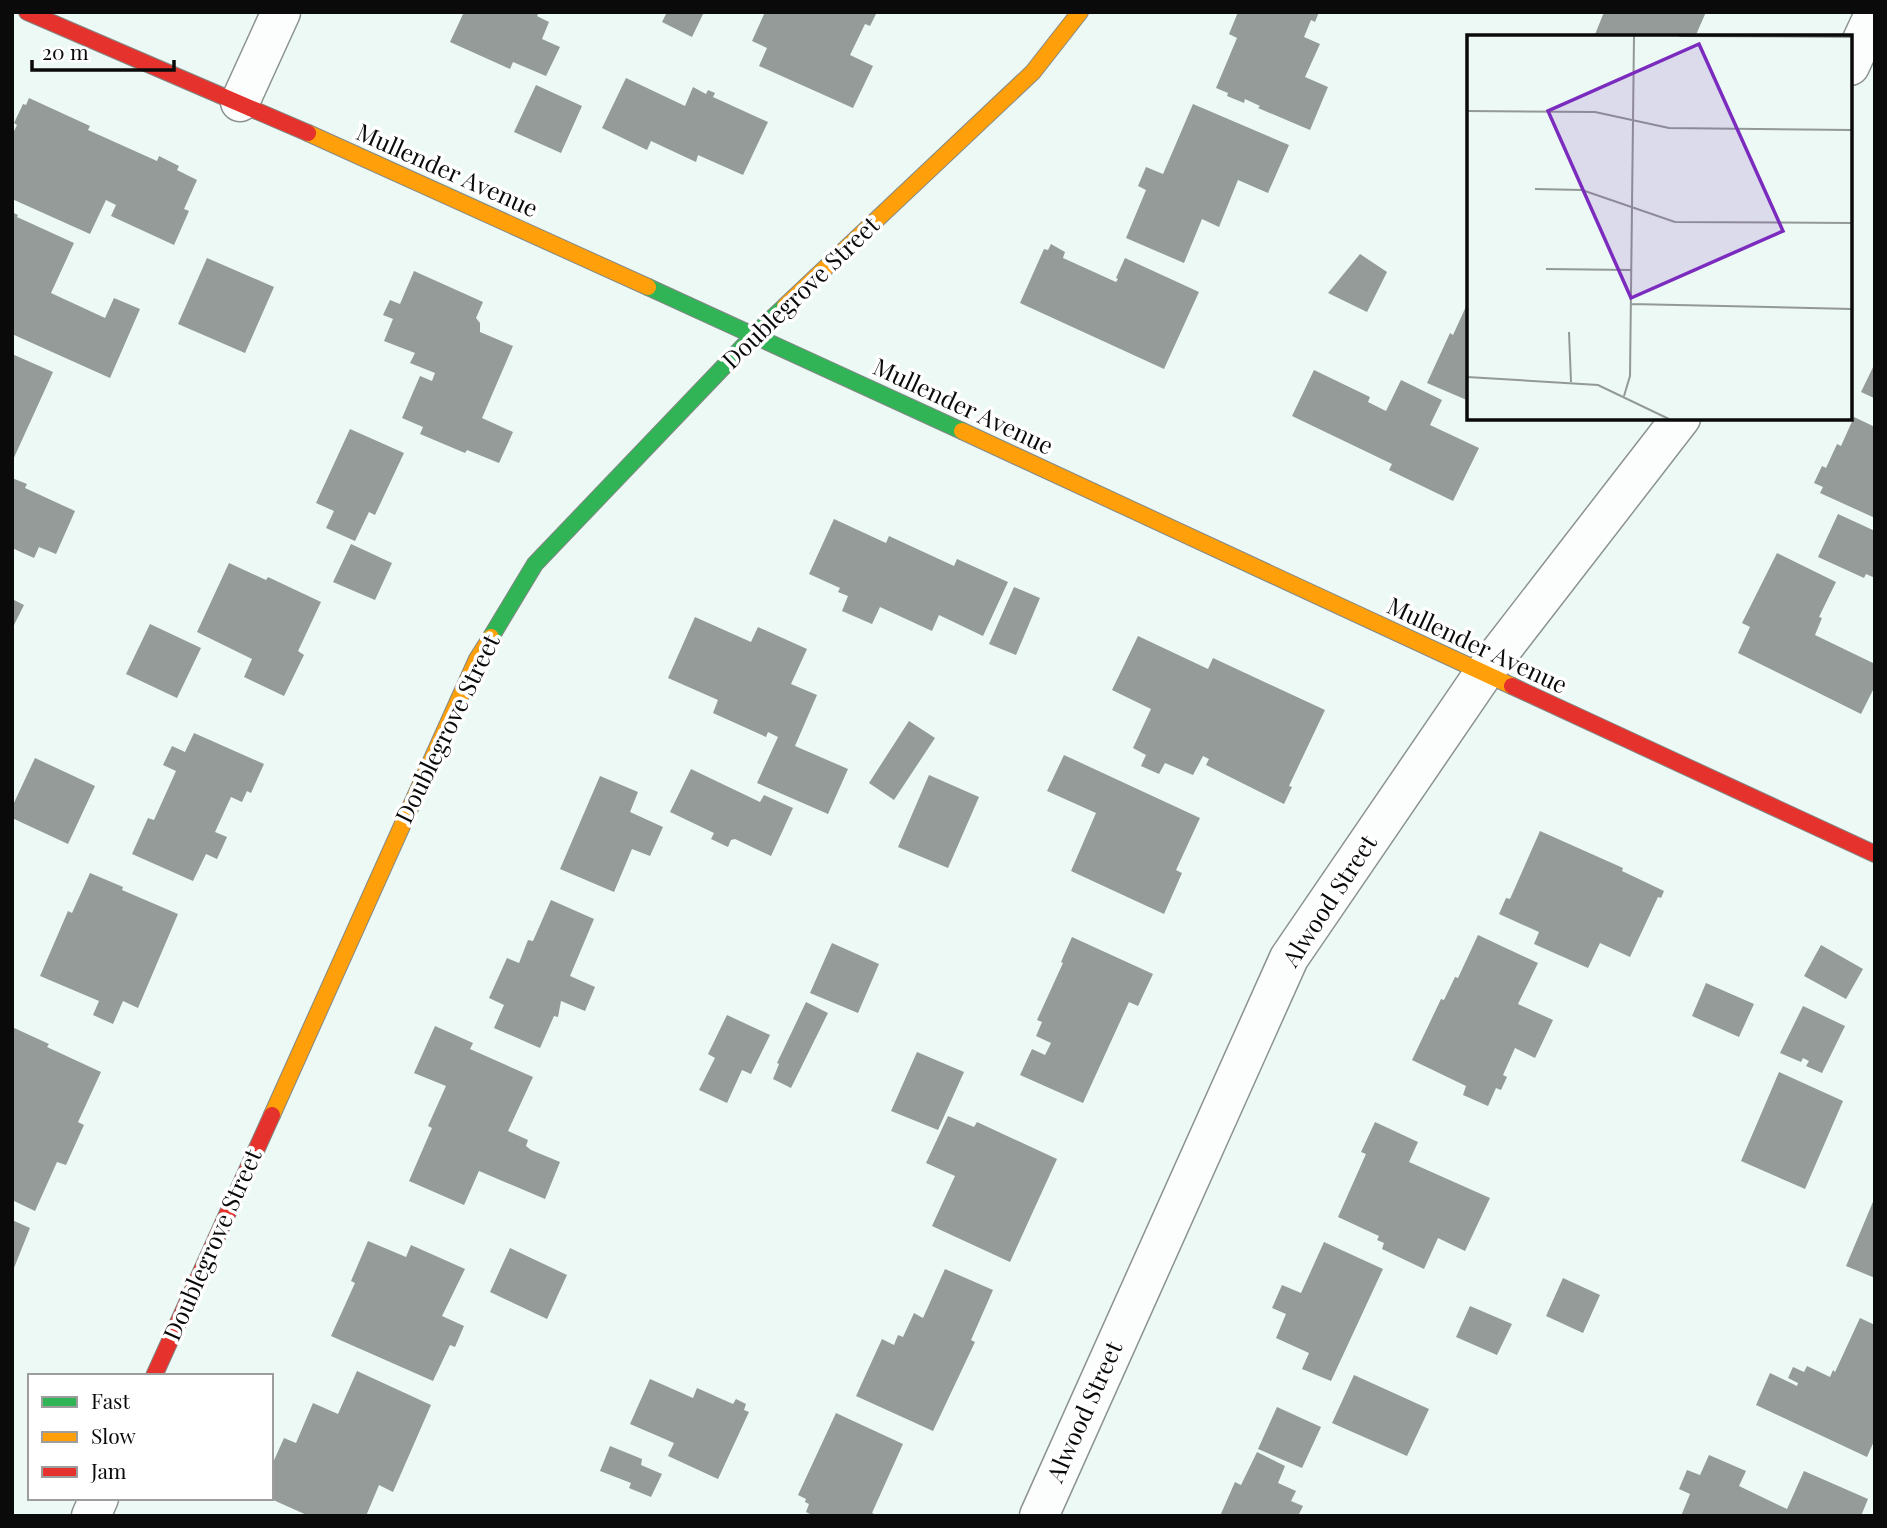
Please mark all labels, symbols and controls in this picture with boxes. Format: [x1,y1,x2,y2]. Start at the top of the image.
scale bar [32,28,173,72]
inset map [1467,35,1852,420]
text: 20 m [42,37,89,65]
street label: Mullender Avenue [352,115,543,223]
street label: Doublegrove Street [714,208,885,375]
street label: Mullender Avenue [869,349,1059,461]
street label: Mullender Avenue [1383,588,1573,700]
street label: Doublegrove Street [387,628,506,828]
street label: Alwood Street [1273,827,1383,973]
street label: Doublegrove Street [155,1143,268,1345]
street label: Alwood Street [1037,1335,1129,1488]
legend [28,1374,273,1500]
text: Fast [91,1386,130,1414]
text: Slow [91,1421,136,1449]
text: Jam [90,1456,127,1484]

